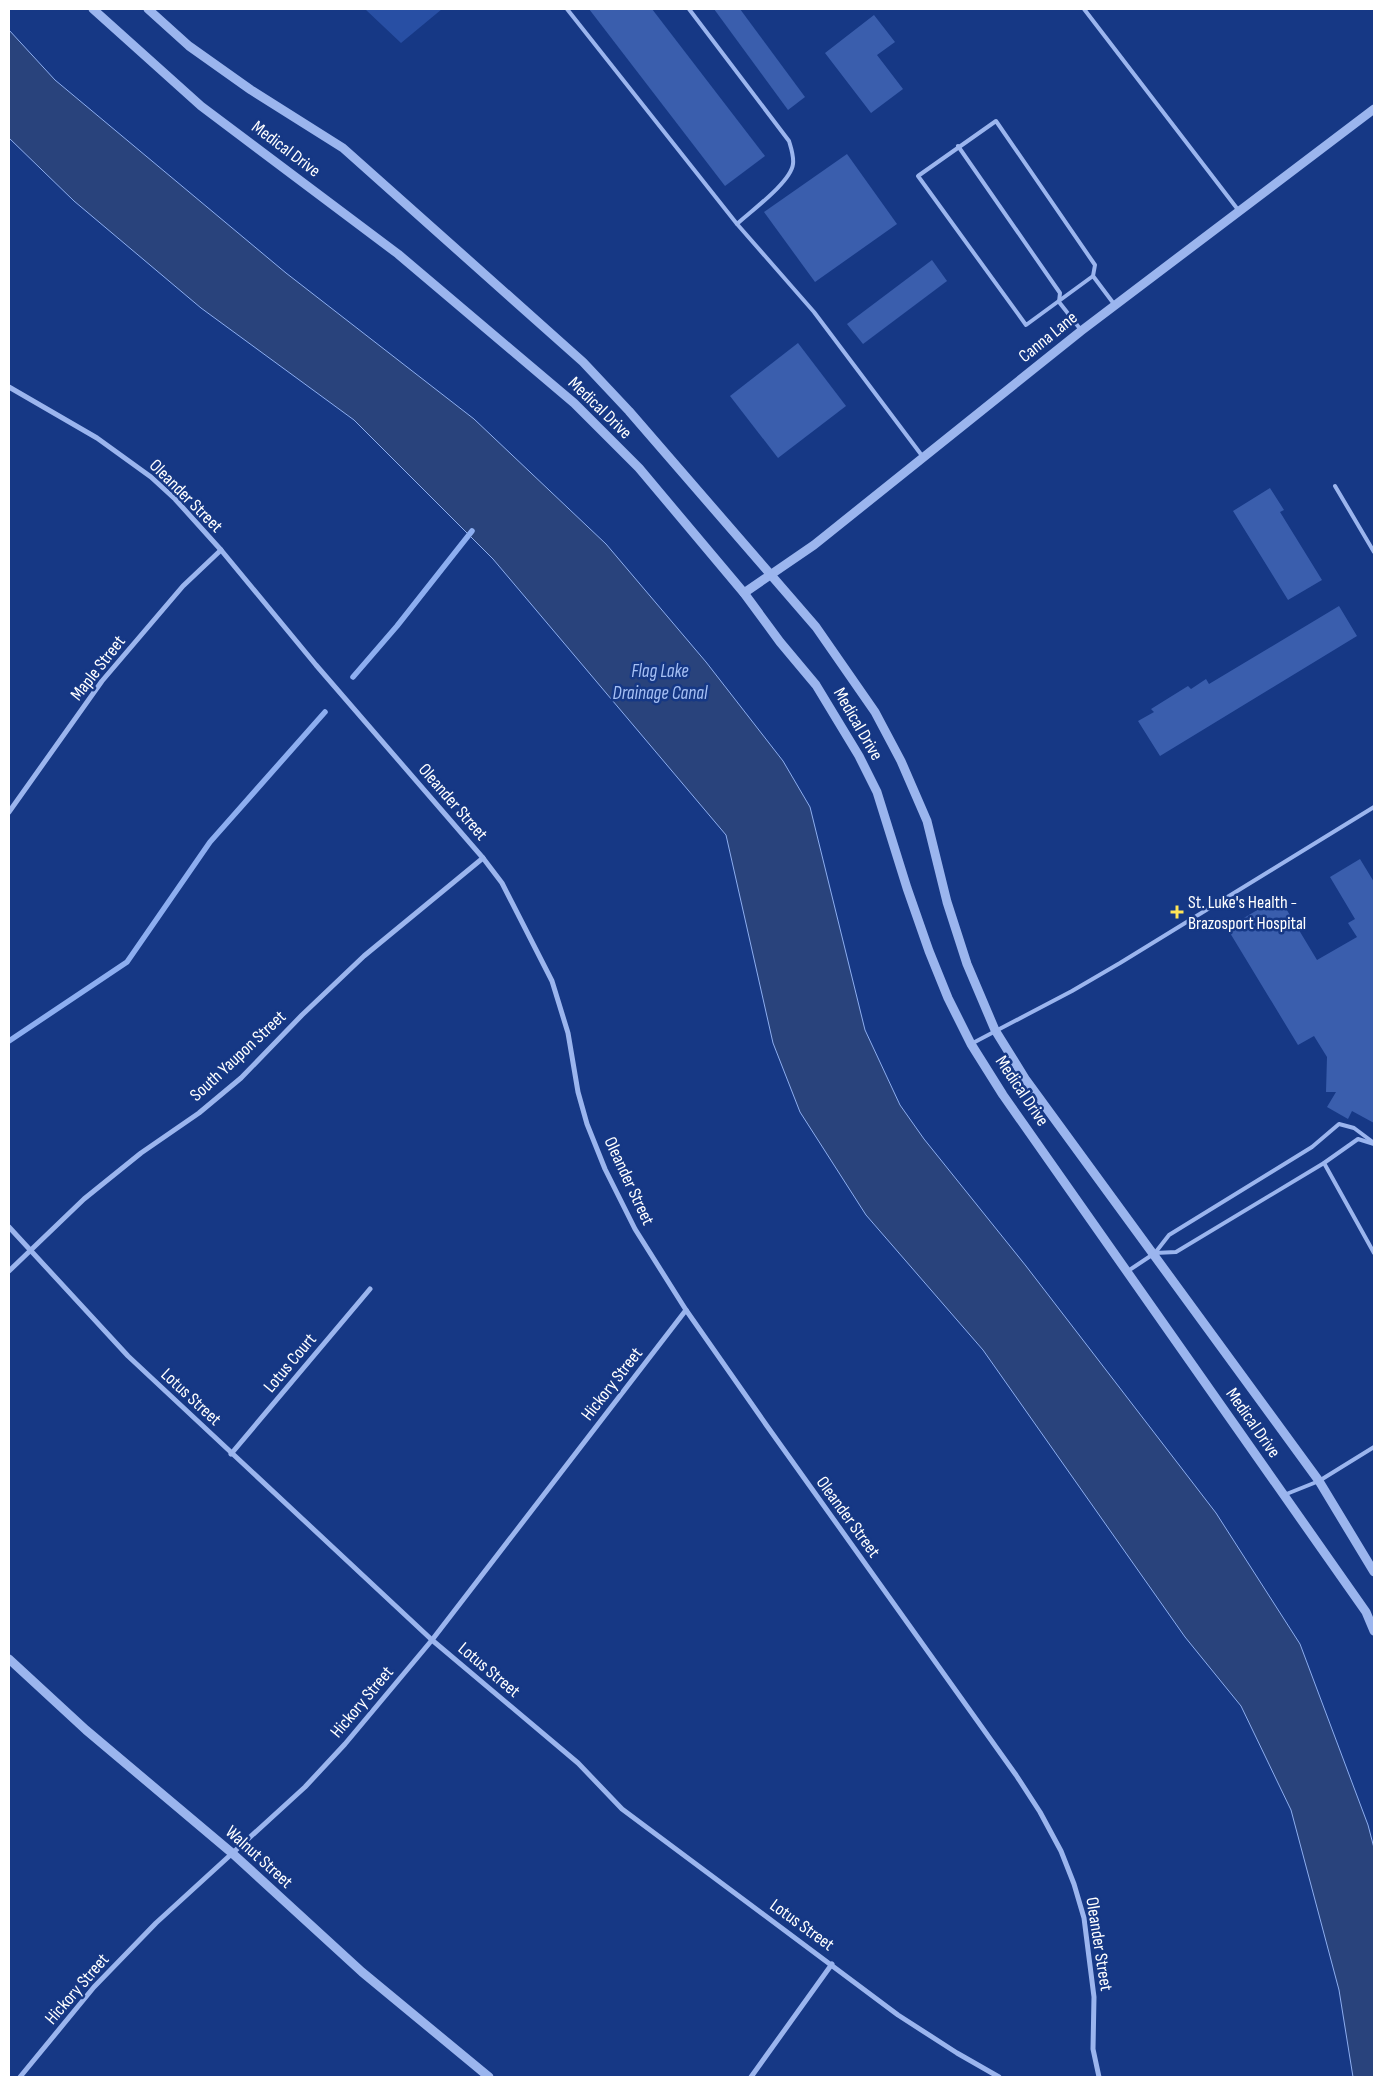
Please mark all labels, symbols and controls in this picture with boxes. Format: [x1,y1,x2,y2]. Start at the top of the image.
street label: Medical Drive [248,116,324,182]
street label: Canna Lane [1015,307,1081,367]
street label: Medical Drive [564,373,636,443]
street label: Oleander Street [145,455,227,537]
street label: Maple Street [66,631,130,705]
water label: Flag Lake Drainage Canal [613,660,708,705]
street label: Medical Drive [829,684,887,764]
street label: Oleander Street [414,759,492,845]
place label: St. Luke's Health - Brazosport Hospital [1188,892,1306,934]
marker: St. Luke's Health - Brazosport Hospital [1170,905,1184,919]
street label: South Yaupon Street [186,1006,291,1106]
street label: Medical Drive [991,1052,1053,1130]
street label: Oleander Street [599,1134,659,1229]
street label: Lotus Court [259,1329,321,1397]
street label: Hickory Street [577,1343,647,1425]
street label: Lotus Street [157,1364,226,1430]
street label: Medical Drive [1221,1384,1285,1462]
street label: Oleander Street [812,1472,885,1562]
street label: Lotus Street [454,1638,525,1702]
street label: Hickory Street [326,1662,398,1742]
street label: Walnut Street [221,1821,297,1893]
street label: Lotus Street [766,1895,839,1956]
street label: Oleander Street [1081,1896,1117,1993]
street label: Hickory Street [41,1949,114,2029]

